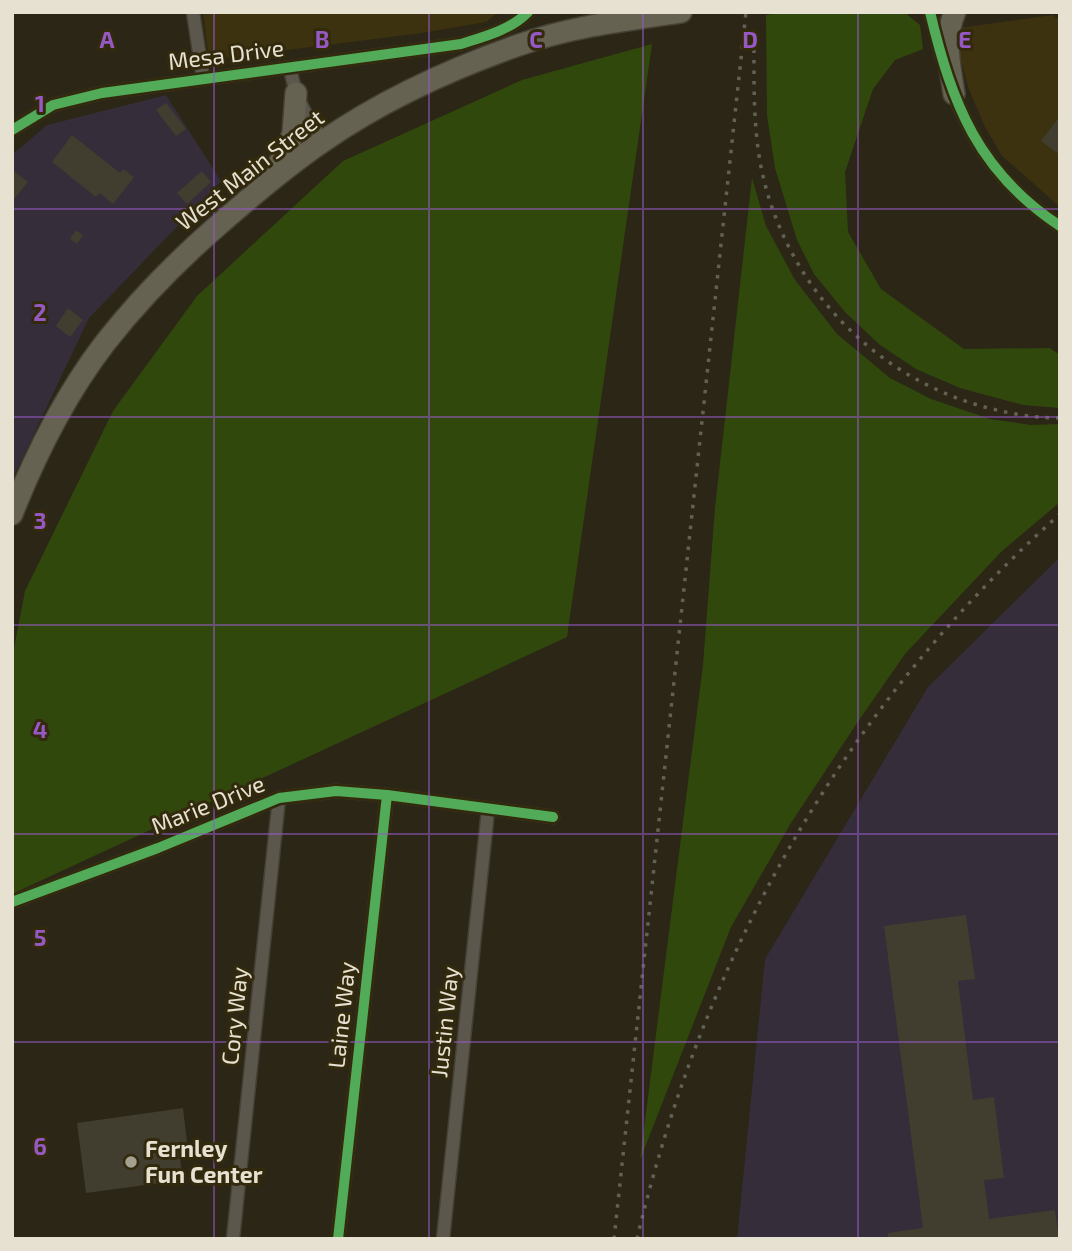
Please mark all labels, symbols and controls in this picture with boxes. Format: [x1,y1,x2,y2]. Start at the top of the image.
text: A [99,25,115,53]
text: B [315,25,329,53]
text: C [529,25,543,53]
text: D [742,25,758,53]
text: E [958,25,972,53]
street label: Mesa Drive [166,33,285,75]
text: 1 [35,89,45,117]
street label: West Main Street [170,103,329,236]
text: 2 [33,298,47,326]
text: 3 [33,506,47,534]
text: 4 [33,715,47,743]
street label: Marie Drive [147,769,268,839]
text: 5 [34,923,46,951]
street label: Laine Way [321,960,361,1070]
street label: Justin Way [424,965,464,1079]
street label: Cory Way [215,966,253,1066]
text: 6 [33,1132,47,1160]
place label: Fernley Fun Center [145,1134,263,1188]
marker: Fernley Fun Center [123,1154,139,1170]

